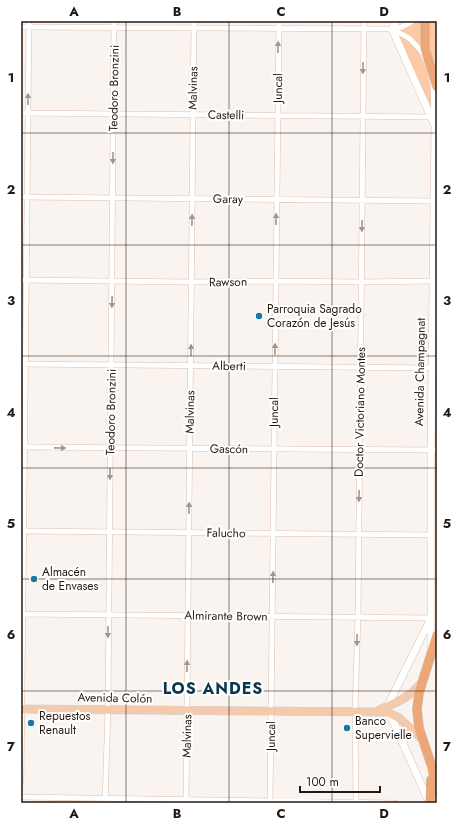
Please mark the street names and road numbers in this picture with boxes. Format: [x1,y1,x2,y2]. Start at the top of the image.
street label: Teodoro Bronzini [104,45,124,131]
street label: Malvinas [184,66,202,110]
street label: Juncal [269,73,287,105]
street label: Castelli [208,106,244,124]
street label: Garay [213,190,244,208]
street label: Rawson [209,273,247,291]
street label: Avenida Champagnat [410,318,430,426]
street label: Doctor Victoriano Montes [350,347,370,477]
street label: Alberti [212,357,246,375]
street label: Teodoro Bronzini [101,369,121,455]
street label: Malvinas [181,390,199,434]
street label: Juncal [265,397,283,429]
street label: Gascón [210,440,248,458]
street label: Falucho [206,524,246,542]
street label: Almirante Brown [184,606,268,626]
street label: Avenida Colón [78,688,152,708]
street label: Malvinas [178,714,196,758]
street label: Juncal [262,721,280,753]

